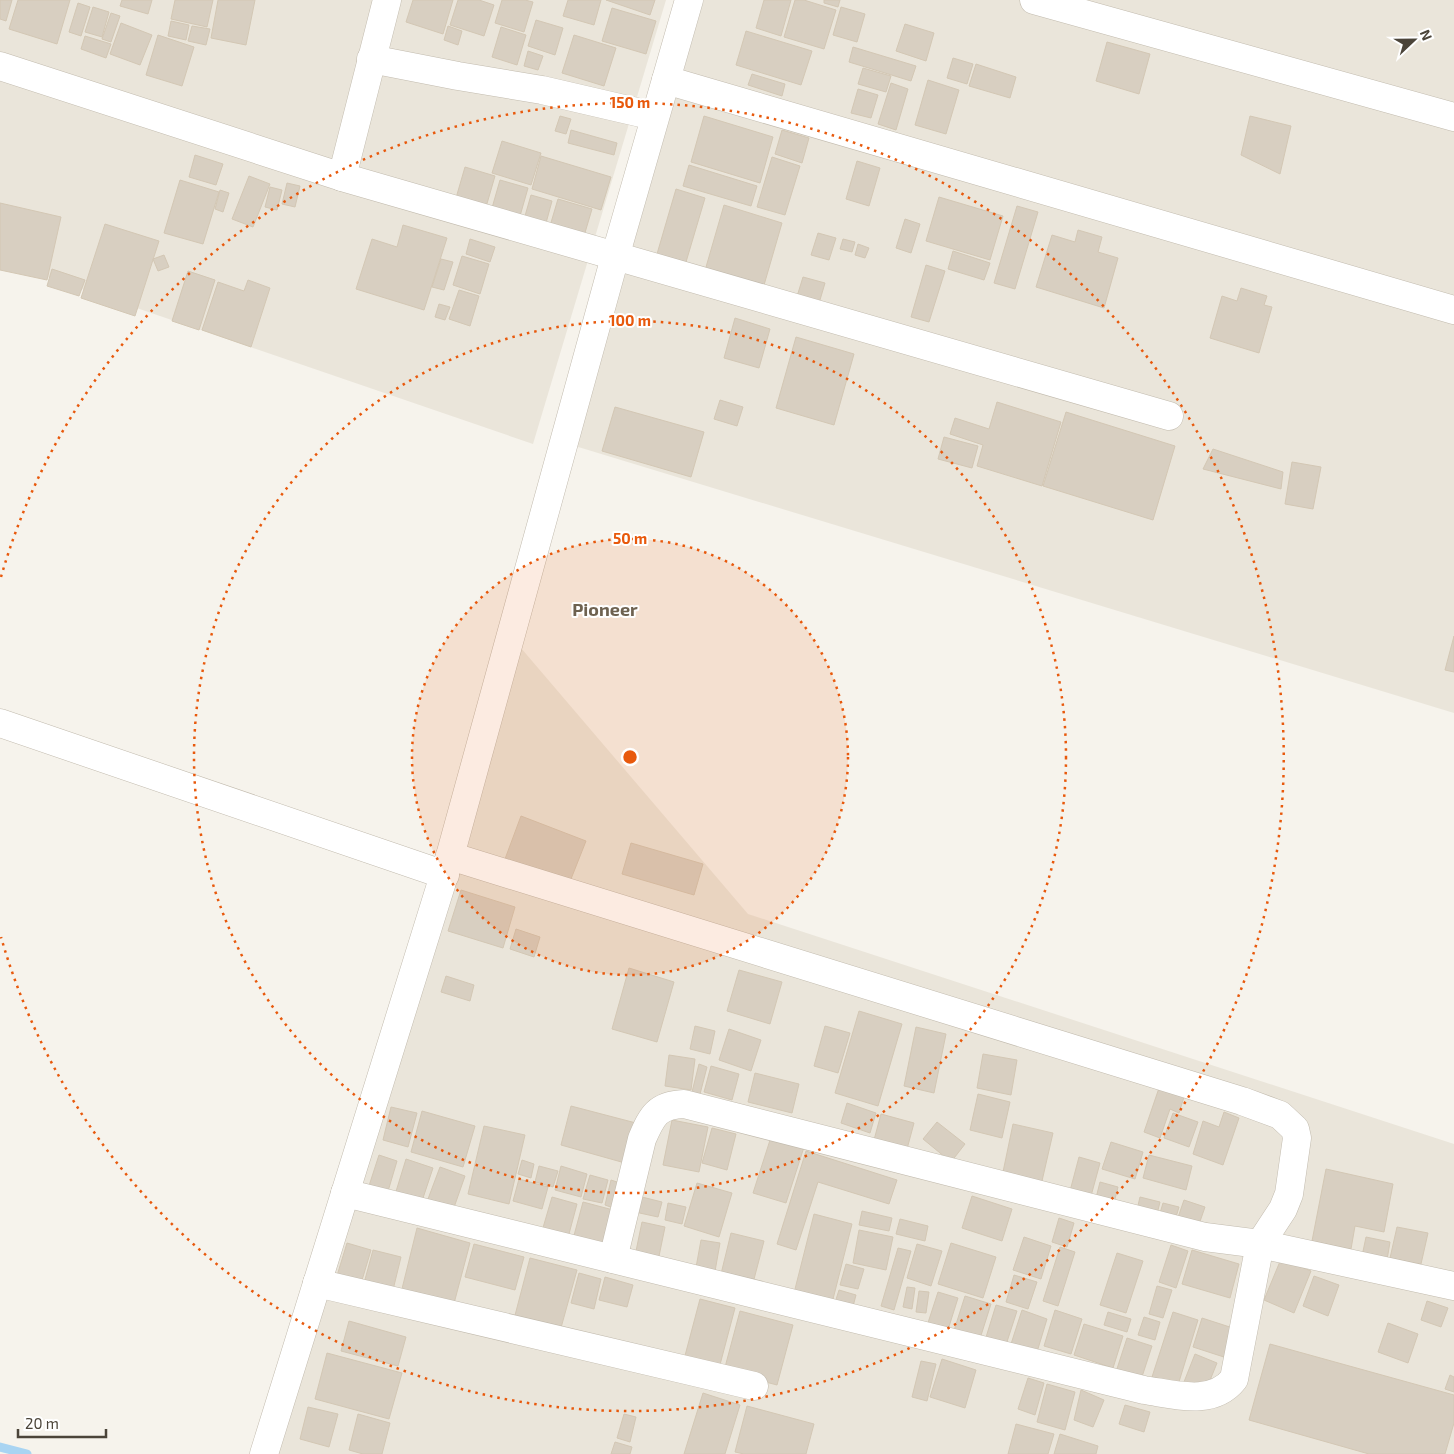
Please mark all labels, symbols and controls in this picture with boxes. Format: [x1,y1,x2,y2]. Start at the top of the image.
north arrow [1389,15,1439,65]
text: N [1417,27,1436,43]
text: 150 m [610,93,650,111]
text: 100 m [609,311,651,329]
text: 50 m [613,529,647,547]
district label: Pioneer [572,598,638,620]
centre of rings [621,748,639,766]
scale bar [18,1406,105,1438]
text: 20 m [25,1414,59,1432]

